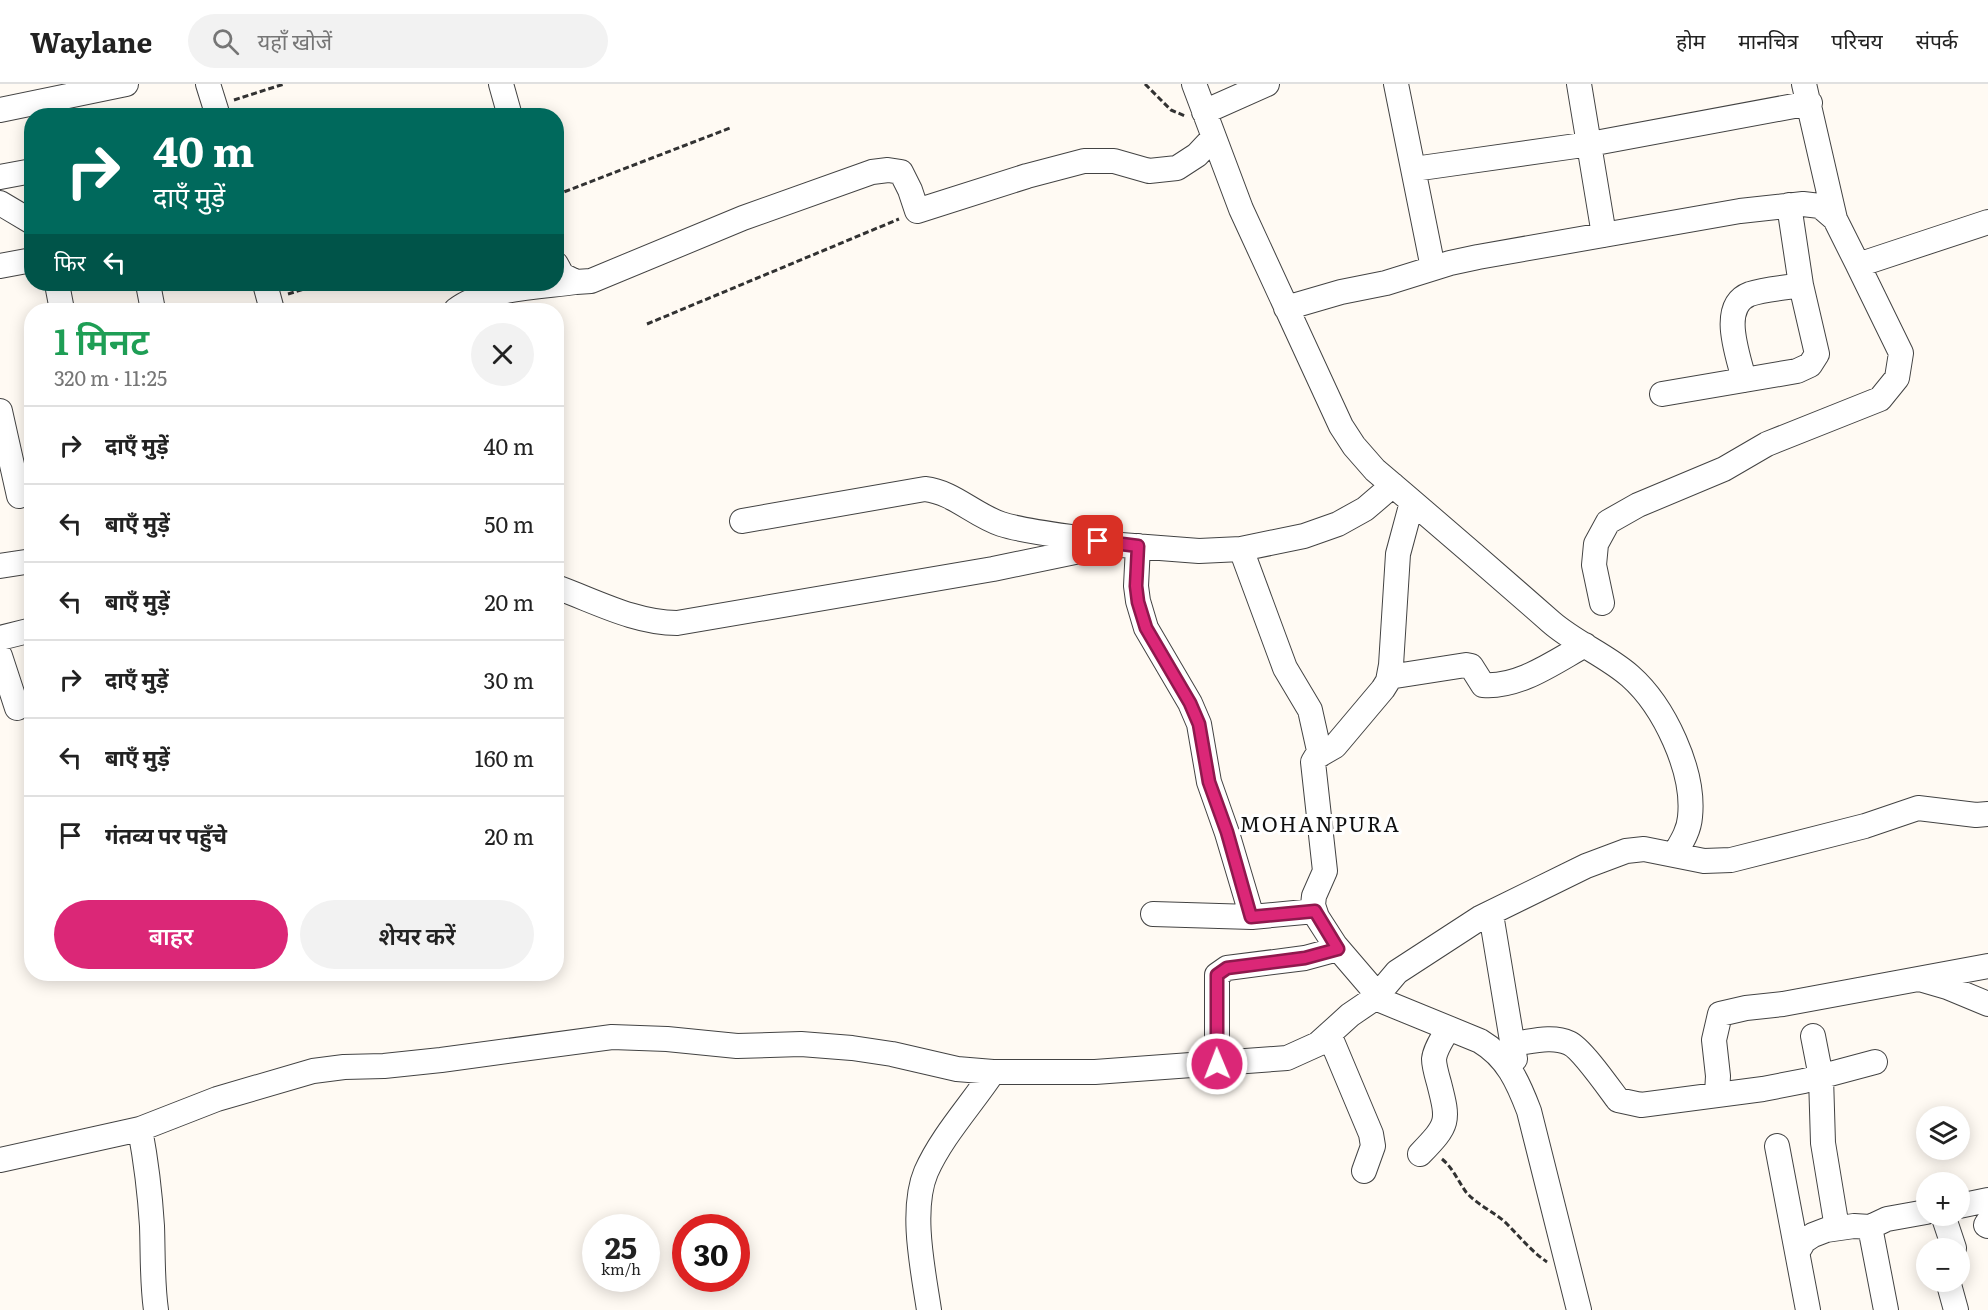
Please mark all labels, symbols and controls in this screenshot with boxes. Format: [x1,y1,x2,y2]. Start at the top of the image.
search box [188,14,608,68]
text: Waylane [30,20,152,62]
text: यहाँ खोजें [257,24,332,57]
text: होम [1676,24,1705,55]
text: मानचित्र [1738,24,1798,55]
text: परिचय [1831,24,1883,55]
text: संपर्क [1916,24,1958,55]
icon: search [209,25,242,58]
text: 40 m [153,118,254,180]
icon: right [54,132,132,210]
text: दाएँ मुड़ें [153,175,225,215]
text: फिर [54,245,86,278]
icon: left [98,246,131,279]
text: 1 मिनट [54,313,149,366]
button: close [471,323,534,386]
text: 320 m · 11:25 [54,362,167,392]
text: दाएँ मुड़ें [105,428,168,461]
icon: right [54,429,87,462]
text: 40 m [483,429,534,462]
text: बाएँ मुड़ें [105,506,170,539]
icon: left [54,507,87,540]
text: 50 m [484,507,534,540]
pin [1072,515,1123,566]
icon: arrive [1081,524,1114,557]
text: बाएँ मुड़ें [105,584,170,617]
icon: left [54,585,87,618]
text: 20 m [484,585,534,618]
text: दाएँ मुड़ें [105,662,168,695]
icon: right [54,663,87,696]
text: 30 m [484,663,534,696]
text: बाएँ मुड़ें [105,740,170,773]
icon: left [54,741,87,774]
text: 160 m [475,741,534,774]
district label: MOHANPURA [1239,807,1401,838]
text: गंतव्य पर पहुँचे [105,818,227,851]
icon: arrive [54,819,87,852]
text: 20 m [484,819,534,852]
button: बाहर [54,900,288,969]
button: शेयर करें [300,900,534,969]
position arrow [1185,1032,1249,1096]
map controls [1916,1106,1970,1292]
button: layers [1916,1106,1970,1160]
button: + [1916,1172,1970,1226]
speed limit sign: 30 [672,1214,750,1292]
text: 25 [605,1224,637,1268]
button: − [1916,1238,1970,1292]
text: km/h [601,1257,641,1280]

